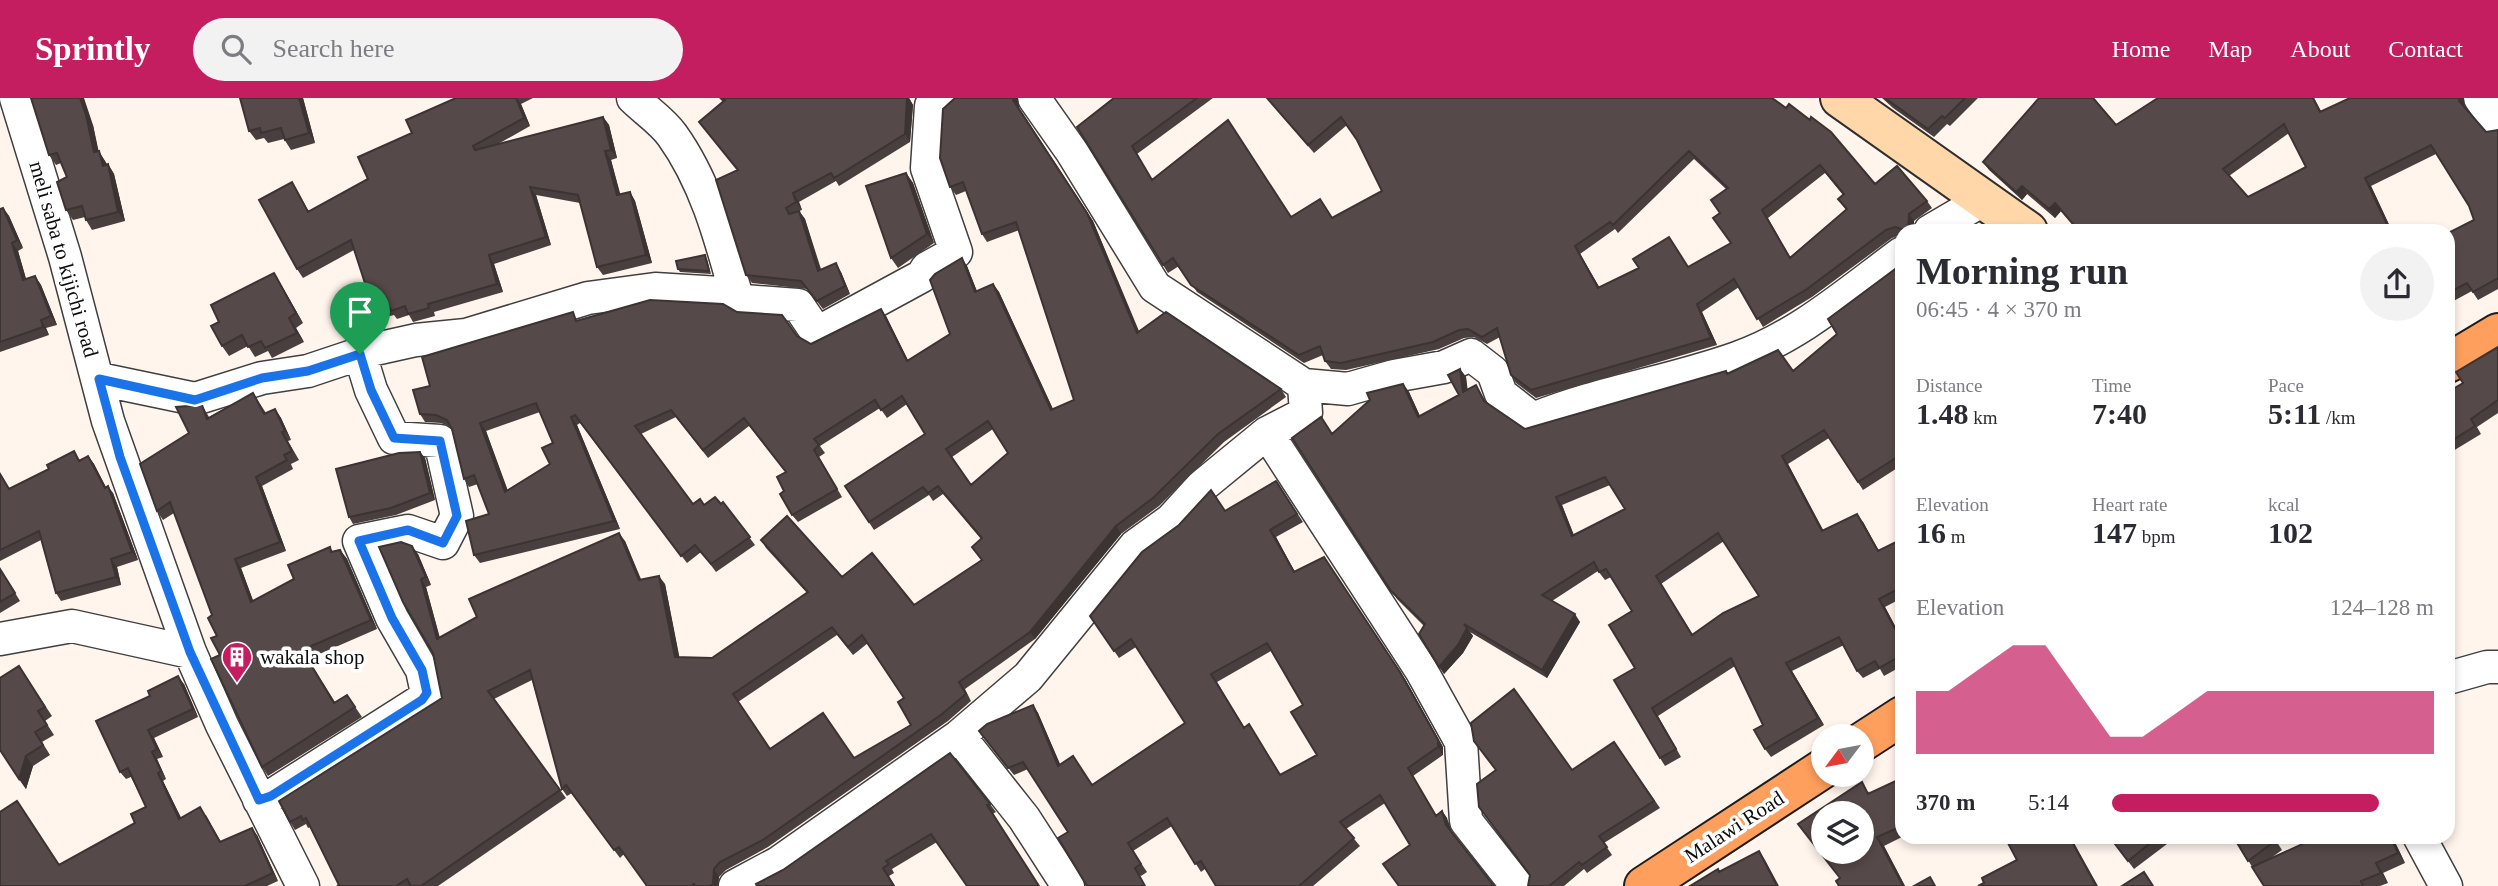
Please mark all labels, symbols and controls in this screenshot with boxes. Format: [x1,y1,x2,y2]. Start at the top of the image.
search box [193,18,683,81]
icon: search [217,30,255,68]
text: Sprintly [35,31,151,67]
text: Search here [273,34,395,63]
text: Home [2112,36,2170,62]
text: Map [2208,36,2252,62]
text: About [2290,36,2350,62]
text: Contact [2388,36,2463,62]
street label: meli saba to kijichi road [24,158,104,360]
button: share [2360,247,2434,321]
text: Morning run [1916,250,2128,292]
pin [330,282,390,354]
icon: arrive [341,293,379,331]
text: 06:45 · 4 × 370 m [1916,297,2082,322]
text: Distance [1916,375,1982,396]
text: Time [2092,375,2131,396]
text: Pace [2268,375,2304,396]
text: 1.48 [1916,397,1969,430]
text: 7:40 [2092,397,2147,430]
text: 5:11 [2268,397,2321,430]
text: km [1969,407,1998,428]
text: /km [2321,407,2356,428]
text: Elevation [1916,494,1989,515]
text: Heart rate [2092,494,2167,515]
text: kcal [2268,494,2300,515]
text: 16 [1916,516,1946,549]
text: 147 [2092,516,2137,549]
text: 102 [2268,516,2313,549]
text: m [1946,526,1966,547]
text: bpm [2137,526,2176,547]
text: Elevation [1916,595,2004,620]
text: 124–128 m [2330,595,2434,620]
building icon: wakala shop [220,640,254,684]
place label: wakala shop [260,645,364,669]
north arrow [1811,724,1874,788]
map controls [1811,724,1874,864]
street label: Malawi Road [1680,786,1789,868]
text: 370 m [1916,790,1975,815]
text: 5:14 [2028,790,2069,815]
button: layers [1811,801,1874,864]

